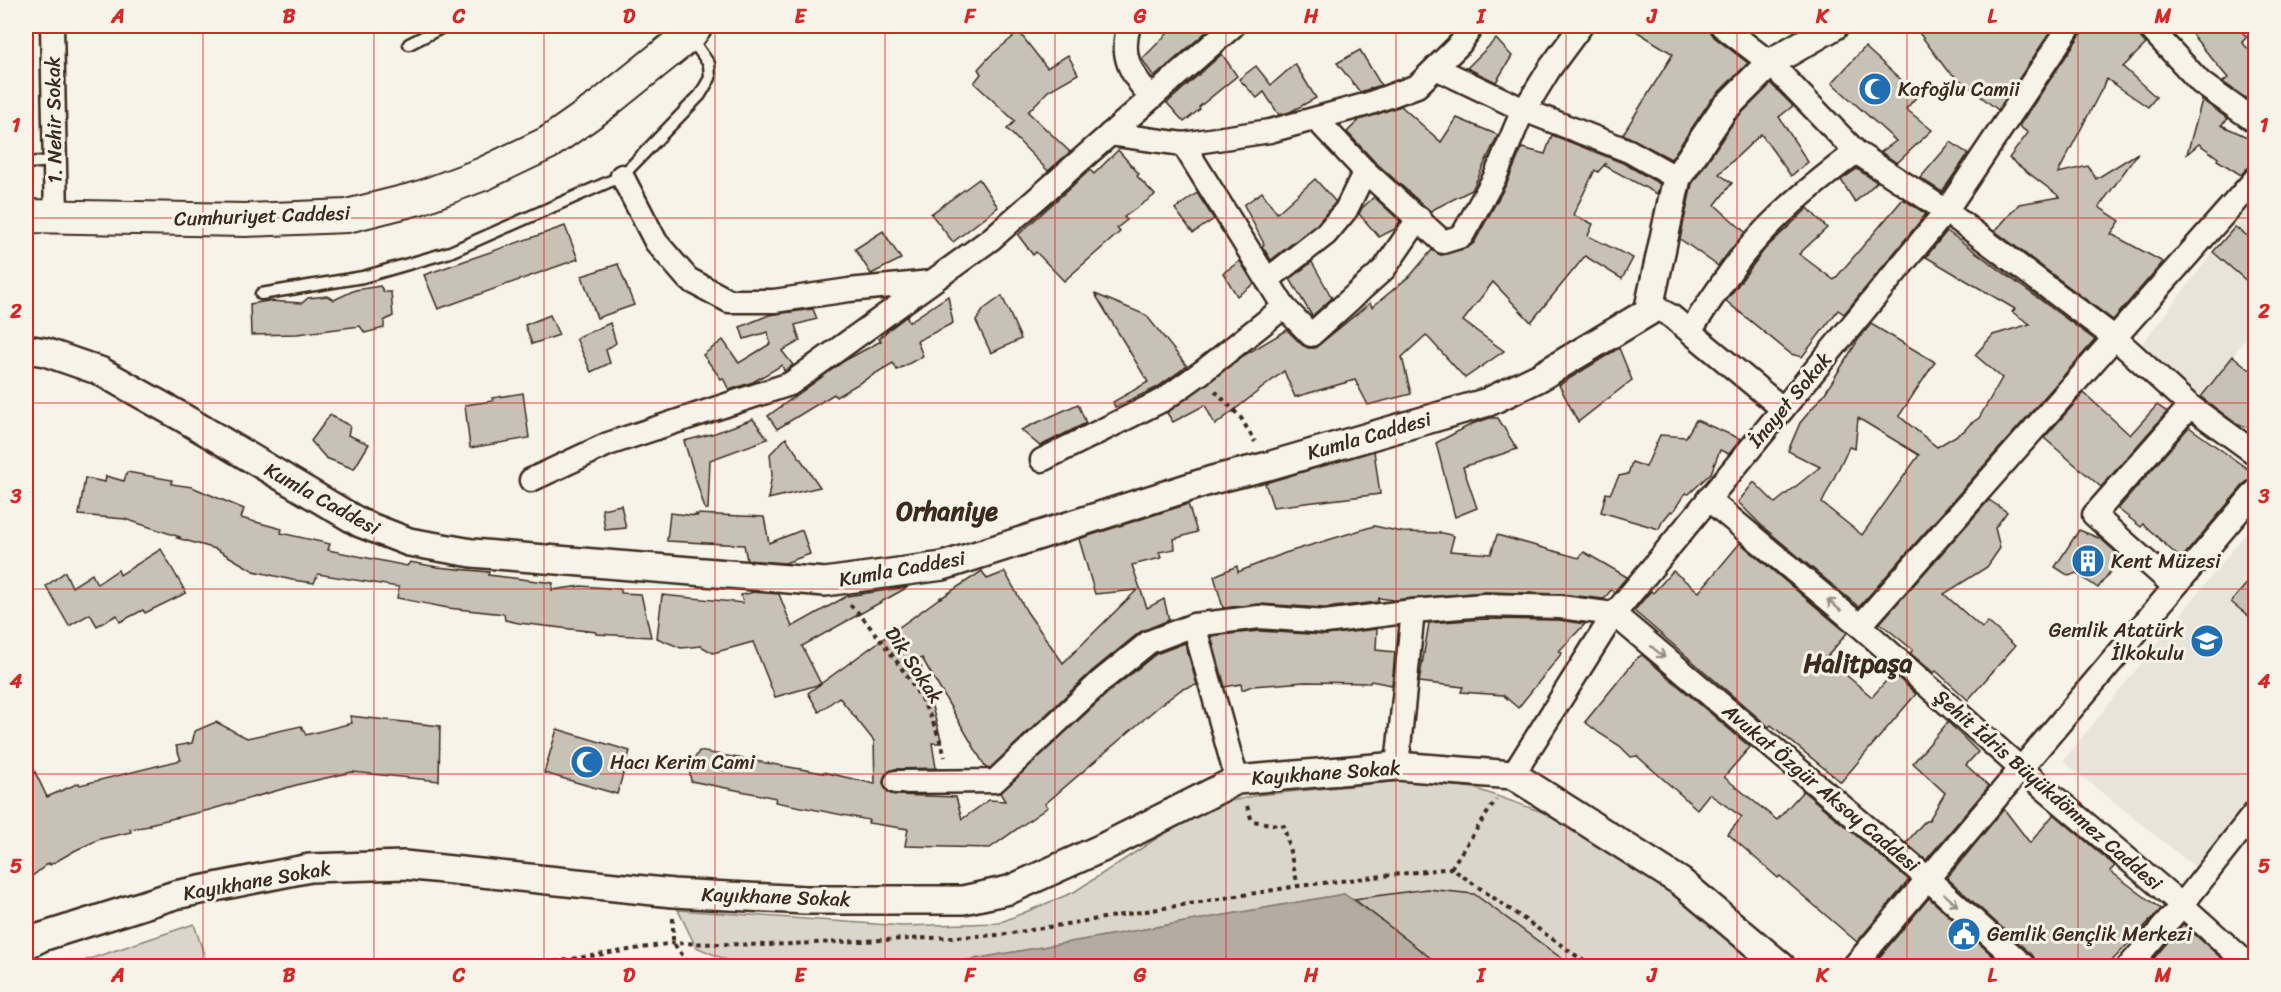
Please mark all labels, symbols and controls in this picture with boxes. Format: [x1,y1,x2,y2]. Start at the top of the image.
text: A [110,0,125,34]
text: B [283,0,296,34]
text: C [452,0,466,34]
text: D [623,0,636,34]
text: E [794,0,807,34]
text: F [964,0,977,34]
text: G [1133,0,1147,34]
text: H [1303,0,1319,34]
text: I [1476,0,1487,34]
text: J [1646,0,1658,34]
text: K [1815,0,1830,34]
text: L [1987,0,1997,34]
text: M [2154,0,2172,34]
street label: 1. Nehir Sokak [35,56,73,184]
mosque icon: Kafoğlu Camii [1857,71,1893,107]
place label: Kafoğlu Camii [1898,72,2020,107]
text: 1 [12,108,21,143]
text: 1 [2260,108,2269,143]
street label: Cumhuriyet Caddesi [173,195,352,237]
text: 2 [9,294,22,329]
text: 2 [2257,294,2270,329]
street label: İnayet Sokak [1739,344,1841,457]
street label: Kumla Caddesi [1303,401,1437,470]
street label: Kumla Caddesi [258,453,388,546]
text: 3 [10,479,22,514]
text: 3 [2258,479,2270,514]
district label: Orhaniye [896,488,998,534]
street label: Kumla Caddesi [836,540,969,597]
building icon: Kent Müzesi [2070,543,2106,579]
place label: Kent Müzesi [2111,544,2222,579]
one-way arrow [1827,598,1842,612]
place label: Gemlik Atatürk İlkokulu [2049,613,2184,671]
street label: Dik Sokak [875,619,953,711]
school or university icon: Gemlik Atatürk İlkokulu [2189,623,2225,659]
district label: Halitpaşa [1803,640,1913,686]
one-way arrow [1650,645,1666,658]
text: 4 [9,664,23,699]
text: 4 [2257,664,2271,699]
street label: Şehit İdris Büyükdönmez Caddesi [1926,680,2172,901]
street label: Avukat Özgür Aksoy Caddesi [1714,694,1929,882]
mosque icon: Hacı Kerim Cami [569,744,605,780]
place label: Hacı Kerim Cami [610,745,756,780]
street label: Kayıkhane Sokak [1250,750,1402,796]
text: 5 [10,849,22,884]
text: 5 [2258,849,2270,884]
street label: Kayıkhane Sokak [180,851,334,911]
street label: Kayıkhane Sokak [701,877,852,917]
one-way arrow [1944,893,1959,907]
public building icon: Gemlik Gençlik Merkezi [1946,916,1982,952]
place label: Gemlik Gençlik Merkezi [1987,917,2194,952]
text: A [110,958,125,992]
text: B [283,958,296,992]
text: C [452,958,466,992]
text: D [623,958,636,992]
text: E [794,958,807,992]
text: F [964,958,977,992]
text: G [1133,958,1147,992]
text: H [1303,958,1319,992]
text: I [1476,958,1487,992]
text: J [1646,958,1658,992]
text: K [1815,958,1830,992]
text: L [1987,958,1997,992]
text: M [2154,958,2172,992]

